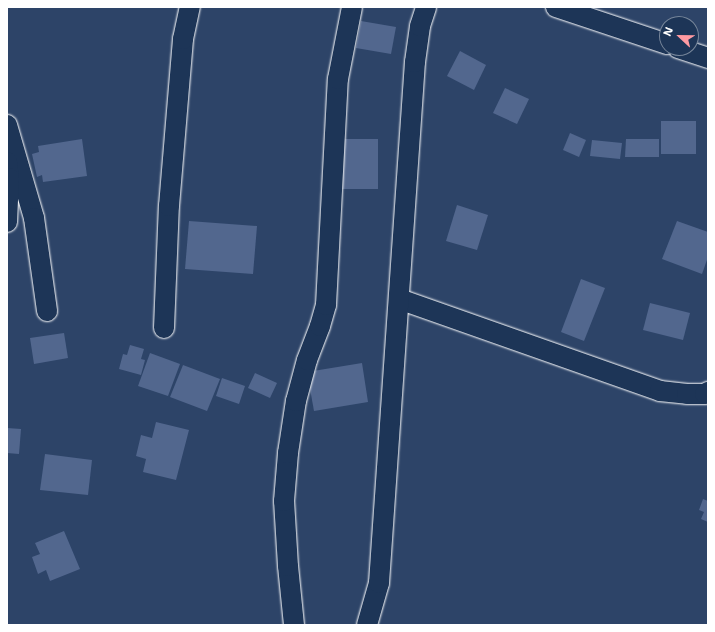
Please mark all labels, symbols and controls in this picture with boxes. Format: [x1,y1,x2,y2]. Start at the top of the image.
north arrow [659,16,699,56]
text: N [660,25,677,39]

